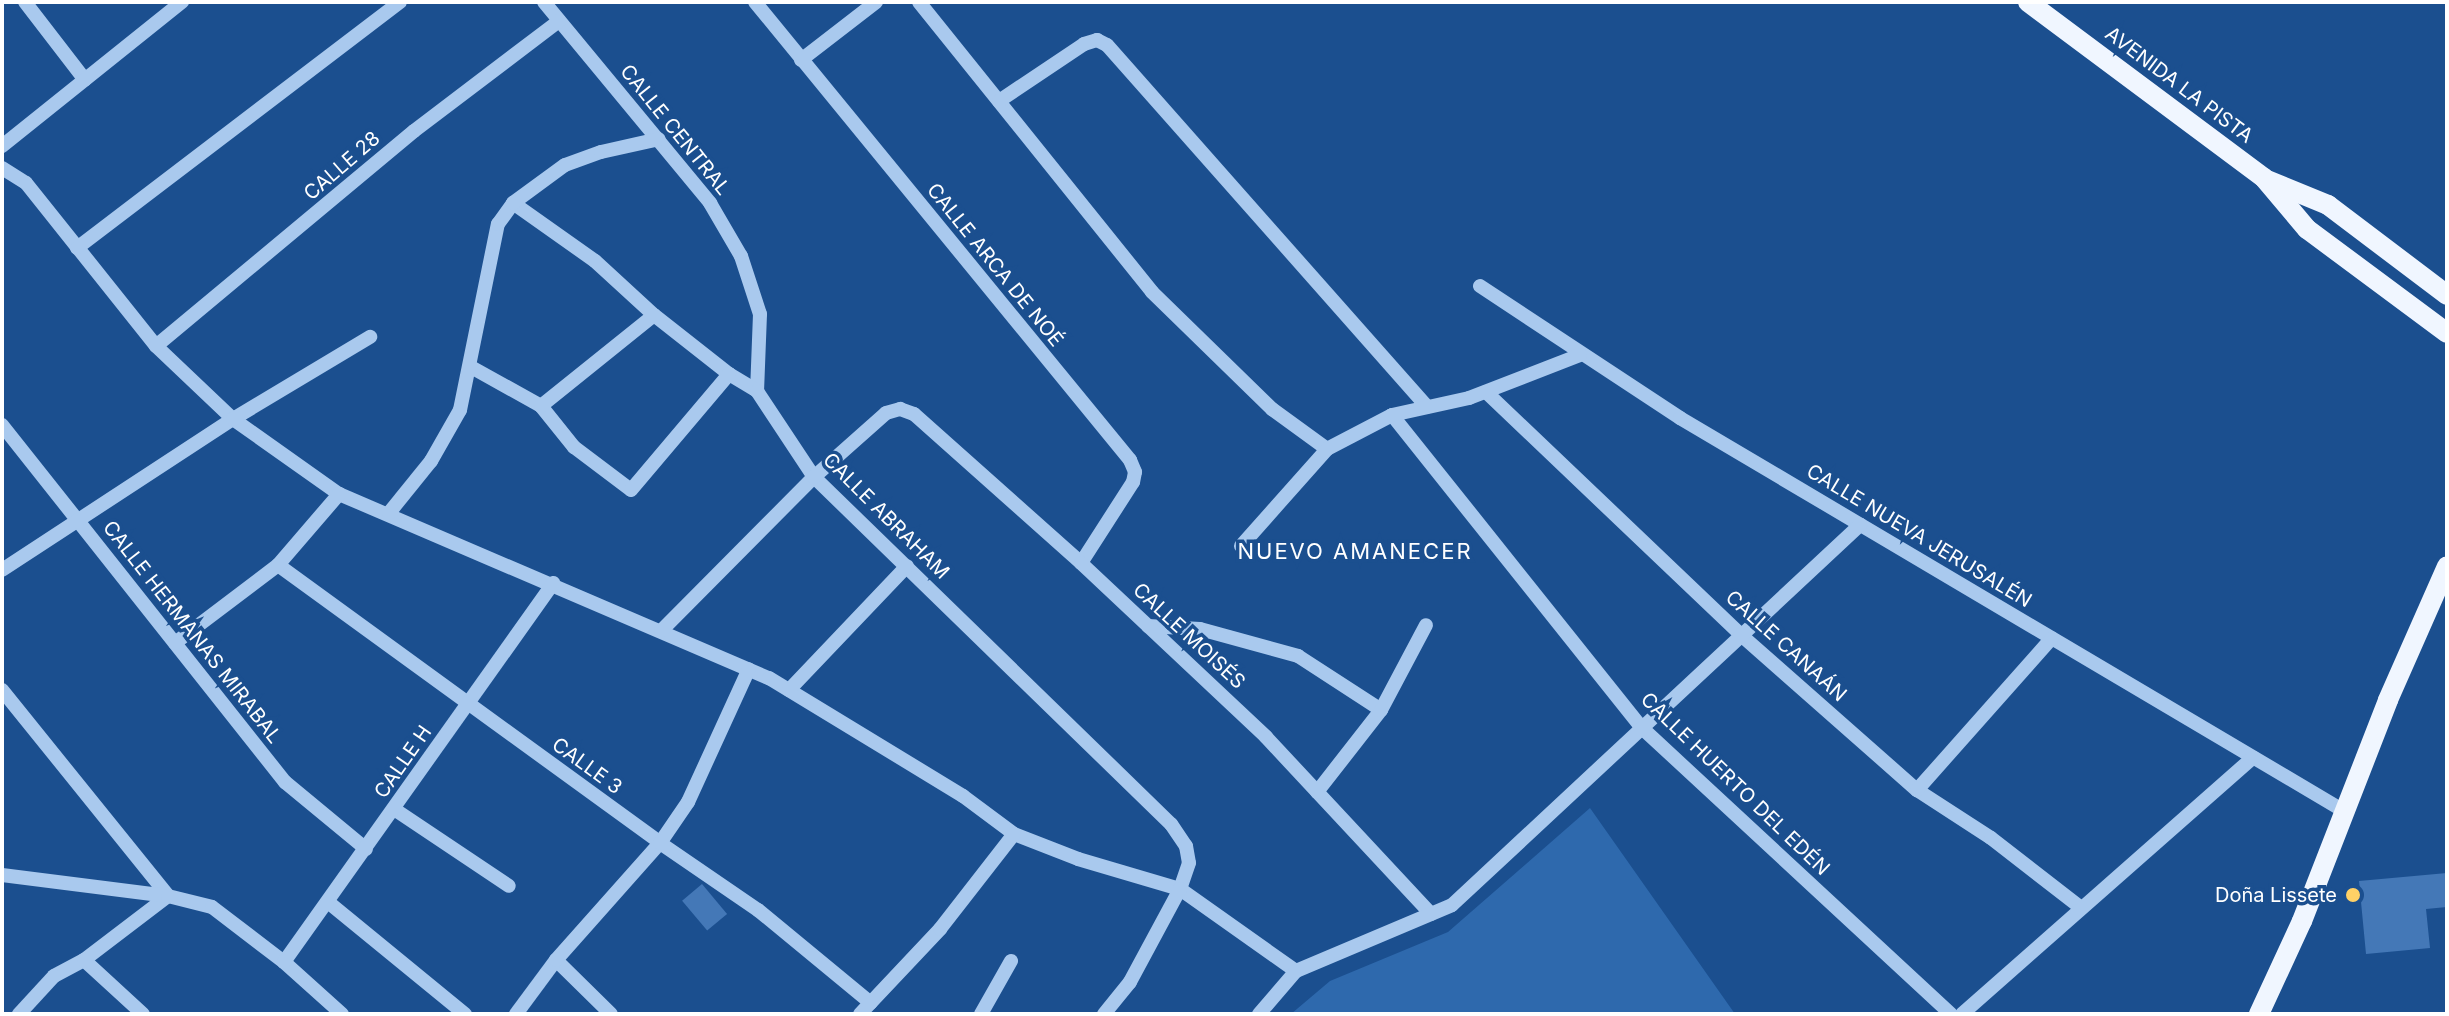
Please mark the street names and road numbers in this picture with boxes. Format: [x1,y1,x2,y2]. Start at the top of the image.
street label: AVENIDA LA PISTA [2100,22,2258,148]
street label: CALLE CENTRAL [615,60,735,200]
street label: CALLE 28 [299,126,385,206]
street label: CALLE ARCA DE NOÉ [922,179,1068,351]
street label: CALLE ABRAHAM [818,448,954,584]
street label: CALLE NUEVA JERUSALÉN [1802,459,2036,613]
street label: CALLE HERMANAS MIRABAL [98,516,286,748]
street label: CALLE MOISÉS [1128,578,1250,694]
street label: CALLE CANAÁN [1721,585,1851,707]
street label: CALLE HUERTO DEL EDÉN [1636,687,1834,881]
street label: CALLE H [369,721,437,803]
street label: CALLE 3 [547,733,627,799]

